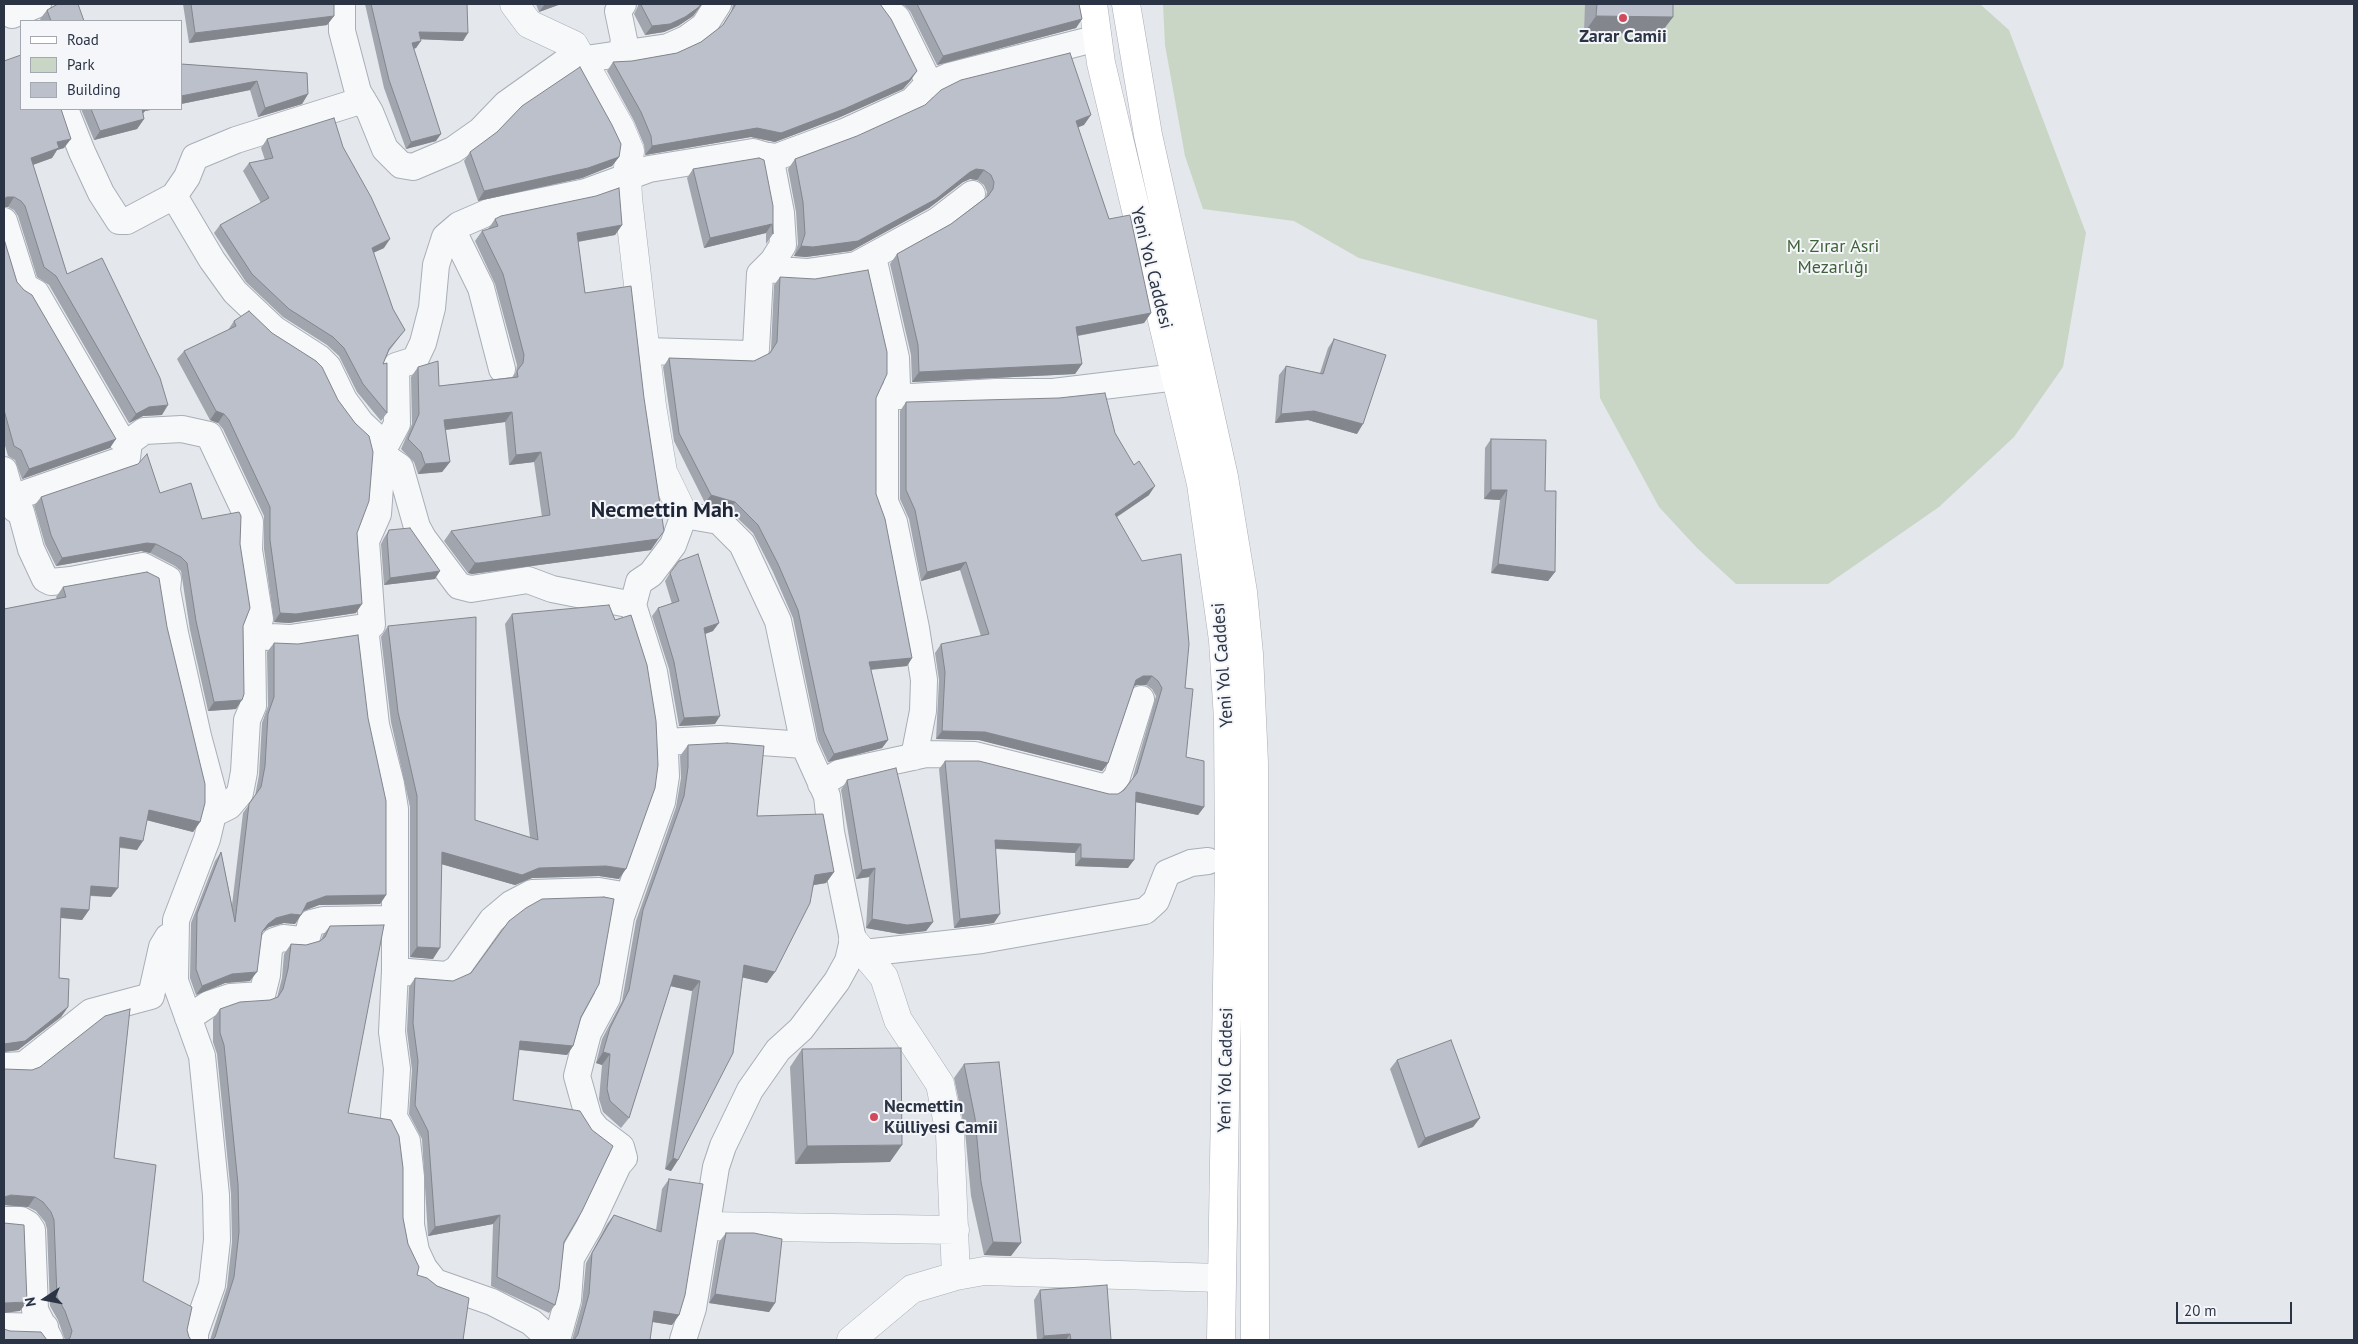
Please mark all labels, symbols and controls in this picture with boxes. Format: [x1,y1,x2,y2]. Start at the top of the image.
marker: Zarar Camii [1617,12,1629,24]
legend [20,20,182,110]
place label: Zarar Camii [1579,26,1667,48]
text: Road [67,30,99,49]
text: Park [67,55,95,74]
text: Building [67,80,121,99]
street label: Yeni Yol Caddesi [1125,205,1177,331]
park label: M. Zırar Asri Mezarlığı [1787,236,1879,278]
district label: Necmettin Mah. [591,498,739,524]
street label: Yeni Yol Caddesi [1208,602,1238,728]
street label: Yeni Yol Caddesi [1214,1007,1238,1133]
place label: Necmettin Külliyesi Camii [884,1096,998,1138]
marker: Necmettin Külliyesi Camii [868,1111,880,1123]
north arrow [20,1274,70,1324]
scale bar [2178,1292,2294,1324]
text: N [21,1296,40,1308]
text: 20 m [2184,1301,2217,1320]

